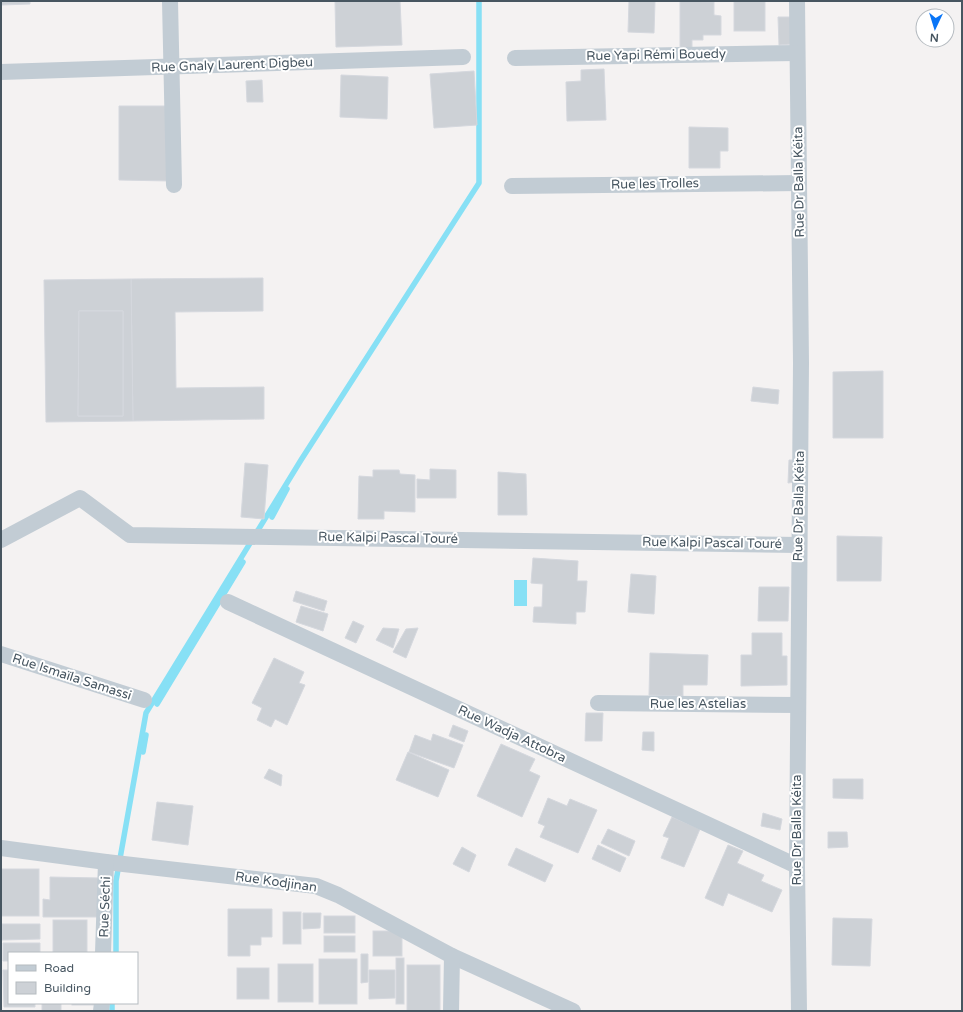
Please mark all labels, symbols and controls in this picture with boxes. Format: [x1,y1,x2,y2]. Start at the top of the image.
north arrow [915,8,955,48]
text: N [929,31,939,44]
street label: Rue Yapi Rémi Bouedy [586,46,726,64]
street label: Rue Gnaly Laurent Digbeu [151,54,313,76]
street label: Rue Dr Balla Kéita [790,126,808,238]
street label: Rue les Trolles [611,175,699,193]
street label: Rue Dr Balla Kéita [790,450,808,562]
street label: Rue Kalpi Pascal Touré [318,529,458,547]
street label: Rue Kalpi Pascal Touré [642,534,782,552]
street label: Rue Ismaïla Samassi [10,650,134,704]
street label: Rue les Astelias [650,696,746,712]
street label: Rue Wadja Attobra [455,702,569,766]
street label: Rue Dr Balla Kéita [789,775,805,885]
street label: Rue Kodjinan [234,868,318,896]
street label: Rue Séchi [96,876,114,938]
legend [8,952,138,1004]
text: Road [44,961,74,975]
text: Building [44,981,91,995]

